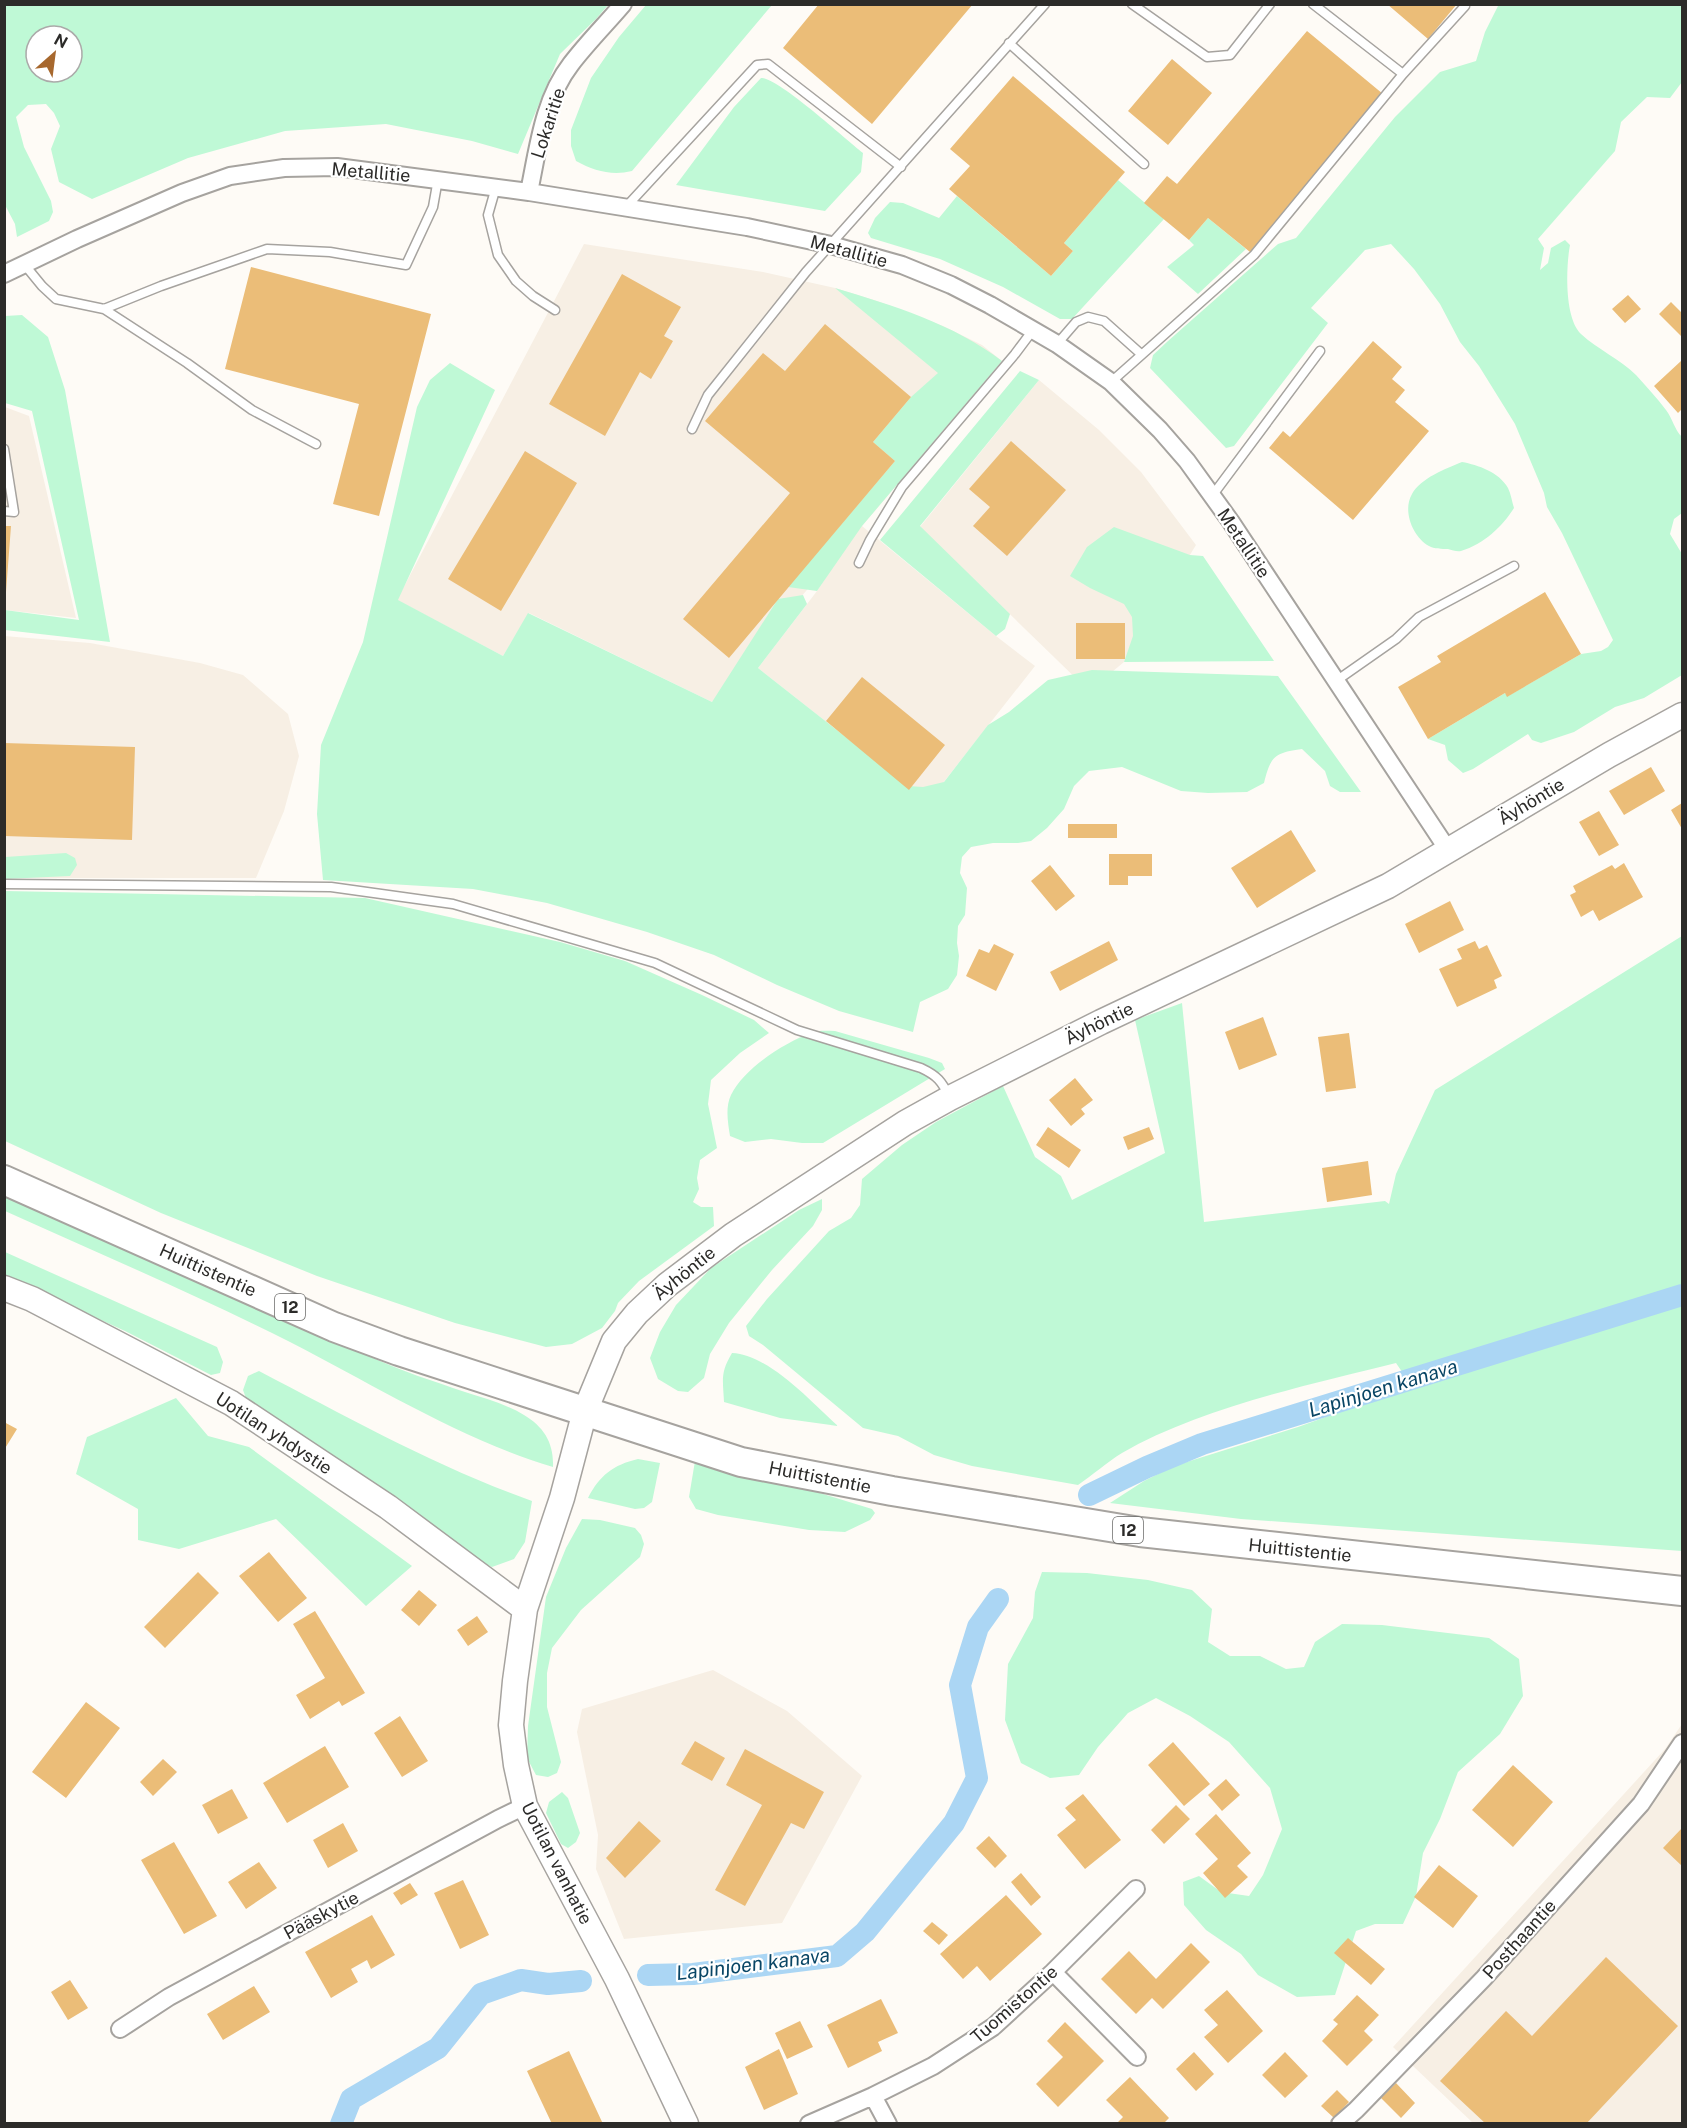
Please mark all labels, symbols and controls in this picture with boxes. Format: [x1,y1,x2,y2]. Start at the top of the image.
north arrow [24,24,84,84]
text: N [51,30,71,53]
street label: Lokaritie [527,85,569,161]
street label: Metallitie [331,158,411,186]
street label: Metallitie [808,231,890,271]
street label: Metallitie [1213,504,1275,582]
street label: Äyhöntie [1494,772,1568,829]
street label: Äyhöntie [1061,997,1137,1049]
street label: Huittistentie [156,1239,260,1301]
street label: Äyhöntie [648,1241,719,1304]
road number: 12 [275,1294,305,1320]
water label: Lapinjoen kanava [1306,1354,1460,1422]
street label: Uotilan yhdystie [212,1388,336,1478]
street label: Huittistentie [767,1457,873,1497]
road number: 12 [1113,1517,1143,1543]
street label: Huittistentie [1247,1534,1353,1566]
street label: Uotilan vanhatie [517,1798,597,1928]
street label: Pääskytie [280,1887,362,1943]
street label: Posthaantie [1478,1895,1560,1983]
water label: Lapinjoen kanava [675,1943,831,1985]
street label: Tuomistontie [966,1961,1062,2047]

